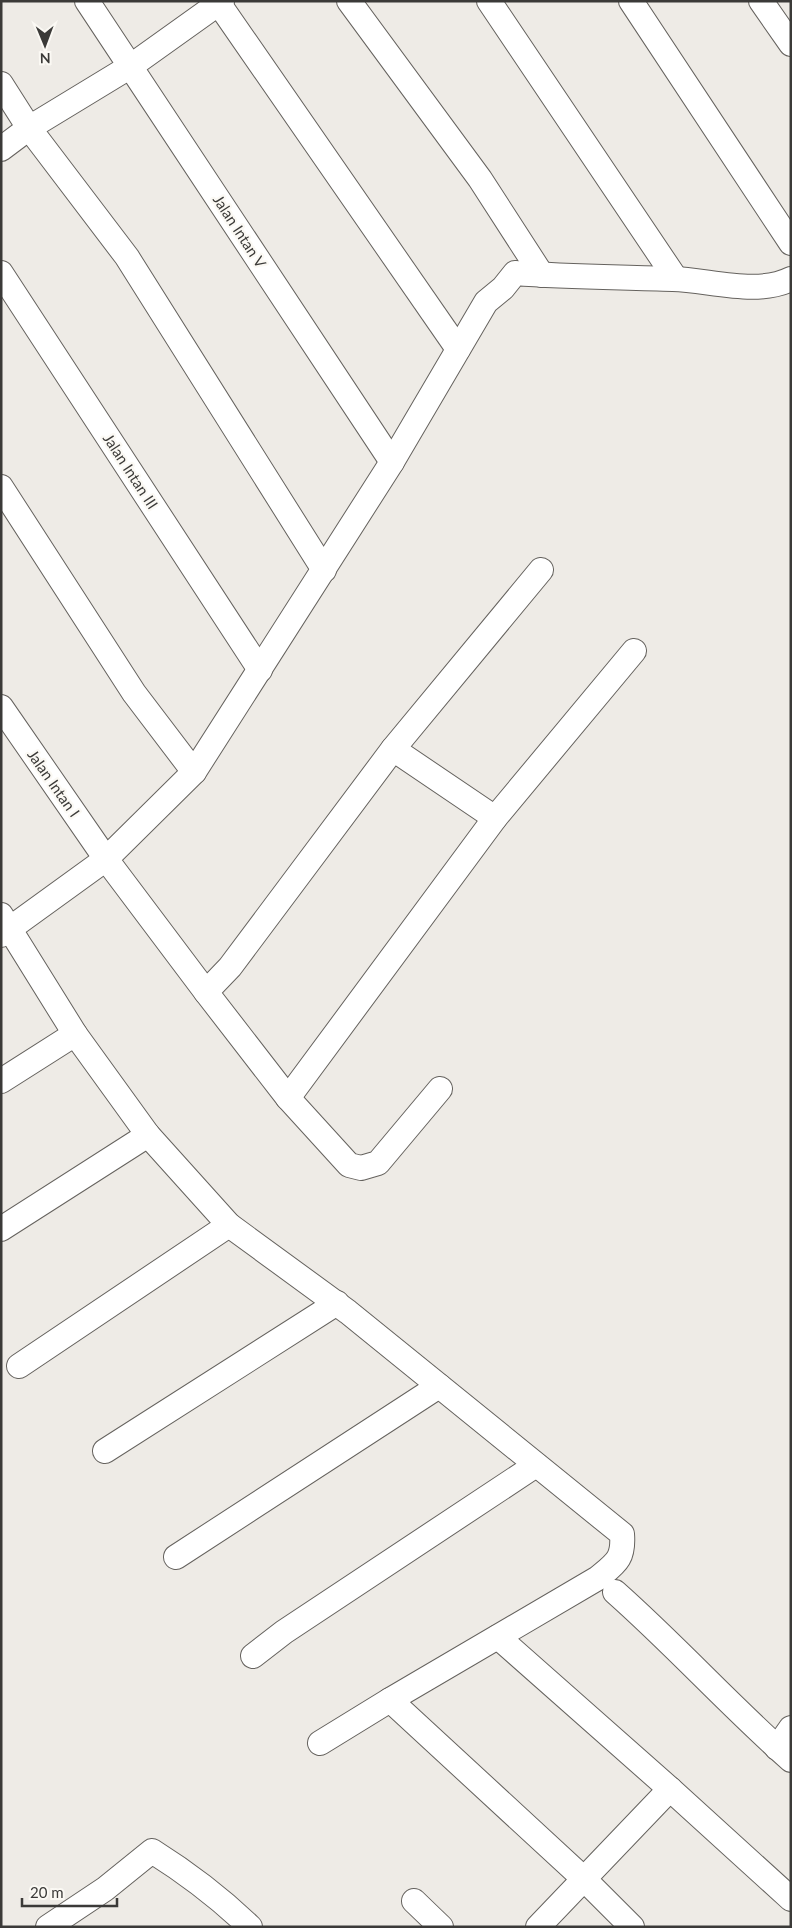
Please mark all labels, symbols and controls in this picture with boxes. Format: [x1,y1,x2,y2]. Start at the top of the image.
north arrow [20,20,70,70]
text: N [40,50,51,67]
street label: Jalan Intan V [210,191,271,272]
street label: Jalan Intan III [100,430,162,512]
street label: Jalan Intan I [24,746,84,820]
scale bar [22,1876,118,1908]
text: 20 m [30,1883,64,1901]

